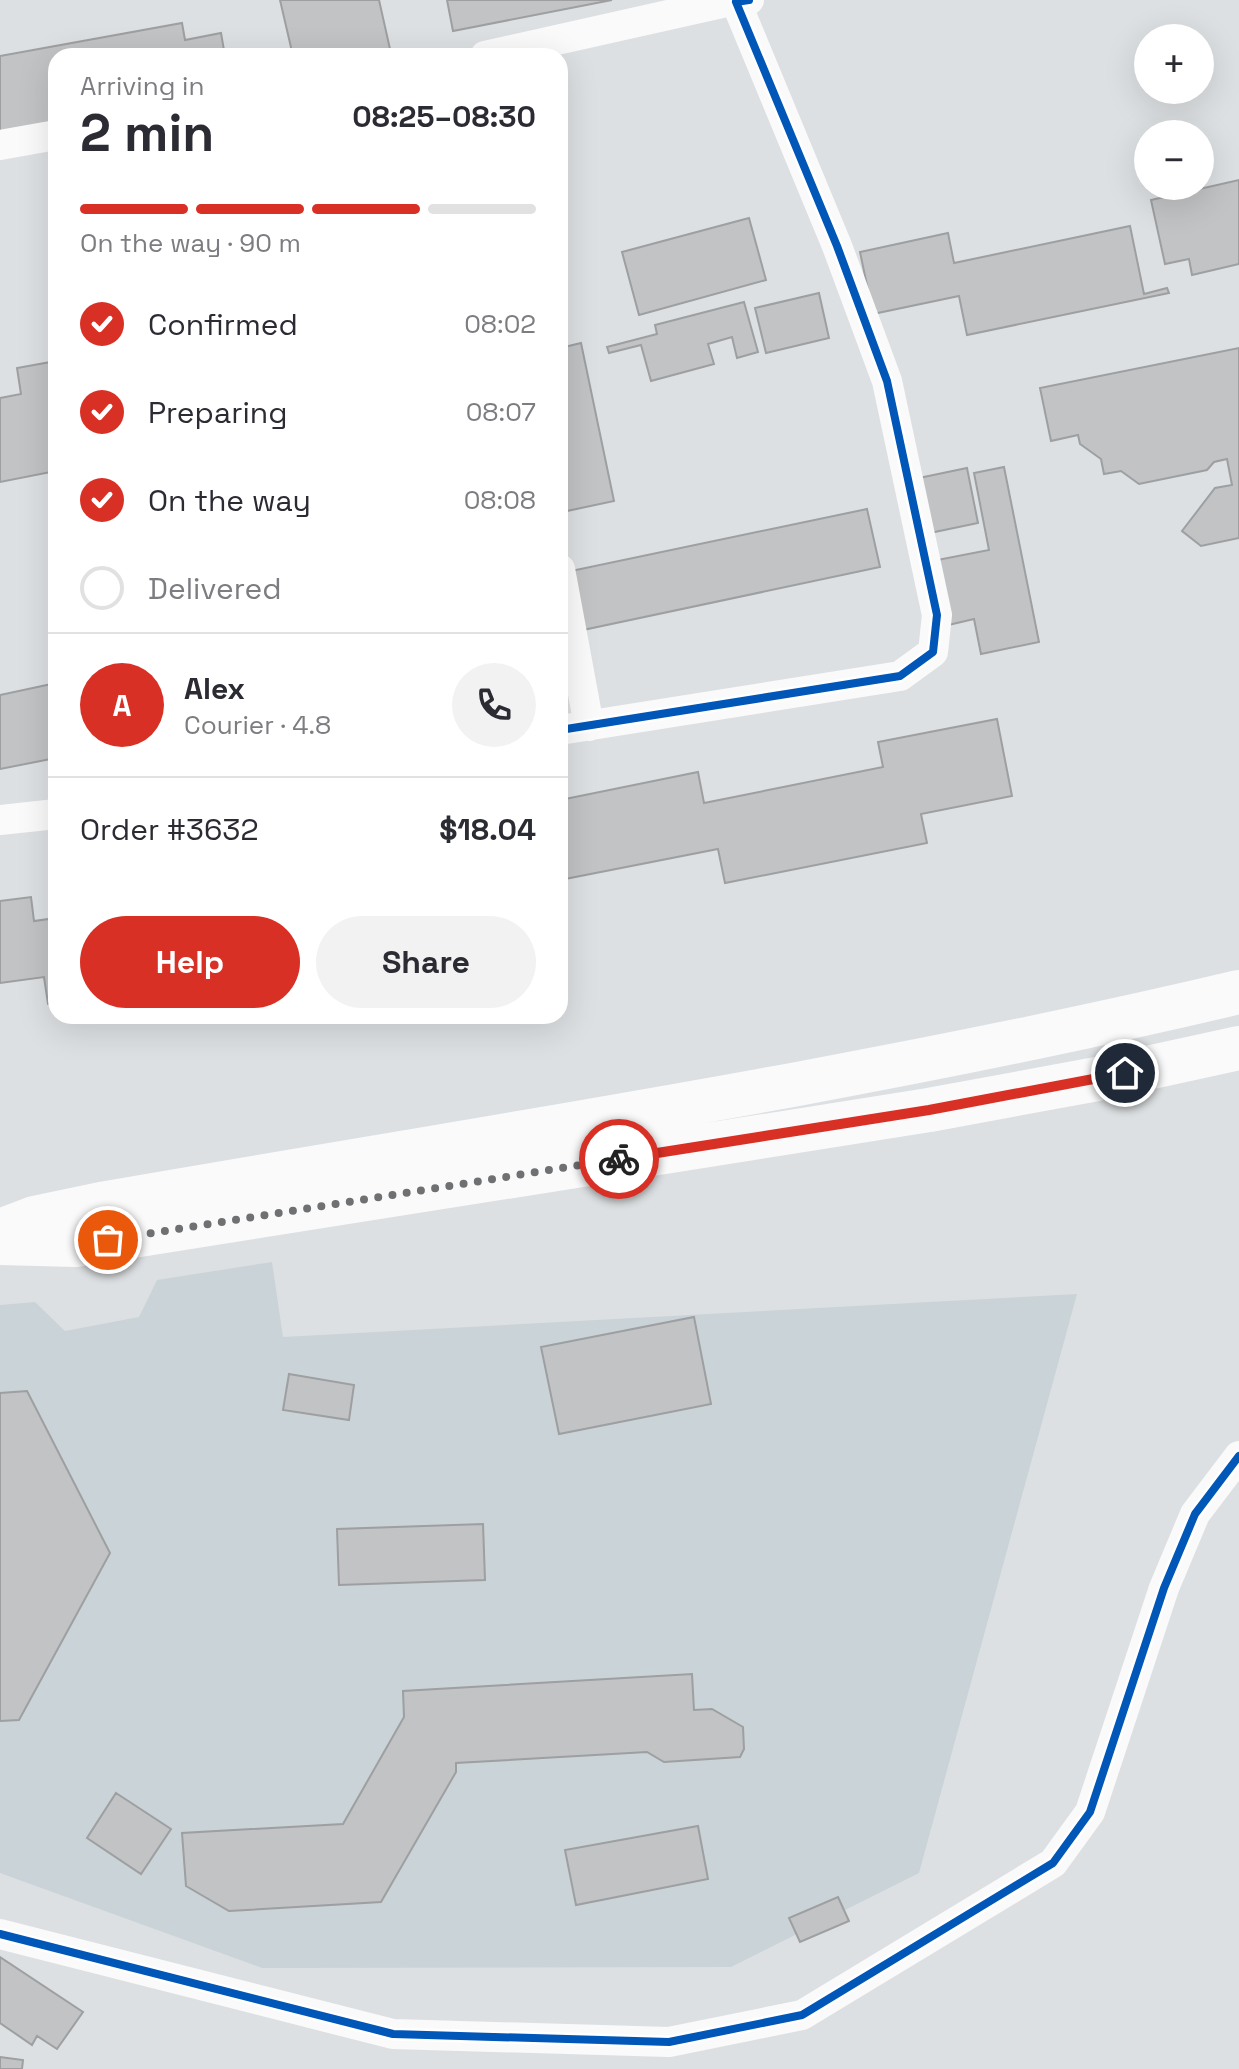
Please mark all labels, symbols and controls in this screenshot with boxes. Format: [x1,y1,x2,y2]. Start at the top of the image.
map controls [1134,24,1214,200]
button: + [1134,24,1214,104]
text: Arriving in [80,69,204,103]
text: 08:25–08:30 [352,97,536,136]
text: 2 min [80,100,214,166]
button: − [1134,120,1214,200]
text: On the way · 90 m [80,226,301,260]
icon: check [80,302,124,346]
text: Confirmed [148,305,298,344]
text: 08:02 [464,307,536,341]
icon: check [80,390,124,434]
text: Preparing [148,393,287,432]
text: 08:07 [466,395,536,429]
icon: check [80,478,124,522]
text: On the way [148,481,311,520]
text: 08:08 [464,483,536,517]
text: Delivered [148,569,282,608]
button: phone [452,663,536,747]
text: Alex [184,669,245,708]
text: A [112,686,132,725]
text: Courier · 4.8 [184,708,331,742]
text: Order #3632 [80,810,258,849]
text: $18.04 [439,810,536,849]
button: Help [80,916,300,1008]
button: Share [316,916,536,1008]
pin [1091,1039,1159,1107]
icon: home [1103,1051,1147,1095]
courier [579,1119,659,1199]
icon: bike [597,1137,641,1181]
pin [74,1206,142,1274]
icon: bag [86,1218,130,1262]

